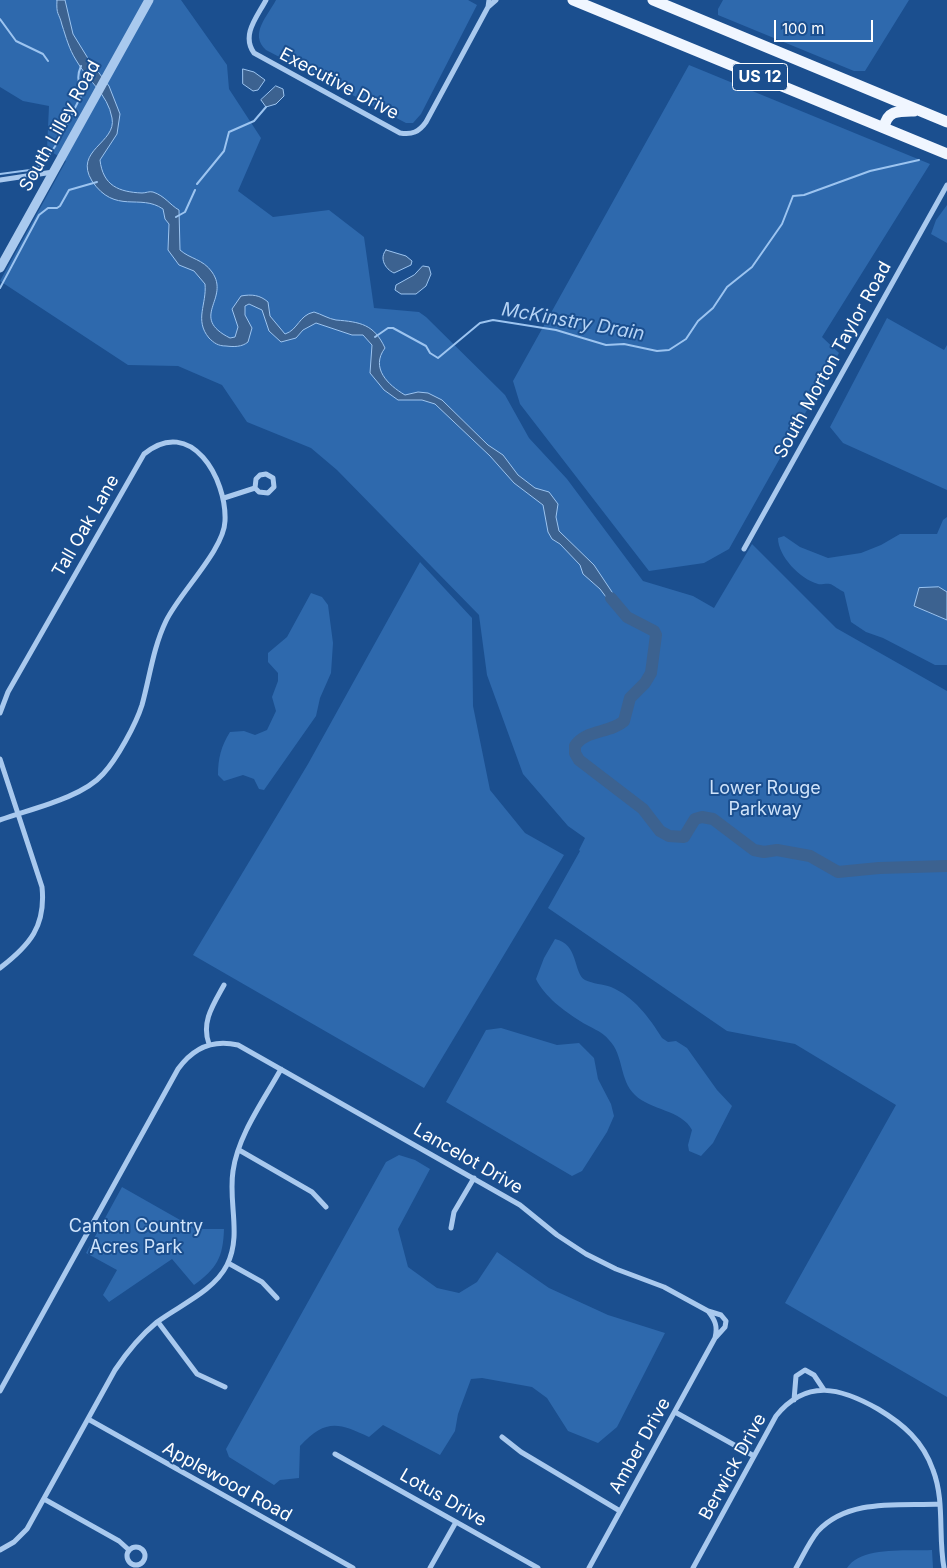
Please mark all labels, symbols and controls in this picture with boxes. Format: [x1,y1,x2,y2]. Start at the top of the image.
scale bar [777,10,876,42]
text: 100 m [782,19,824,38]
street label: Executive Drive [276,44,402,124]
street label: South Lilley Road [15,57,105,195]
road number: US 12 [732,64,788,90]
street label: South Morton Taylor Road [770,258,896,462]
water label: McKinstry Drain [500,298,646,346]
street label: Tall Oak Lane [48,471,124,581]
park label: Lower Rouge Parkway [709,778,821,821]
street label: Lancelot Drive [410,1119,526,1199]
park label: Canton Country Acres Park [69,1216,203,1258]
street label: Amber Drive [605,1394,675,1498]
street label: Berwick Drive [695,1410,771,1524]
street label: Applewood Road [159,1438,295,1526]
street label: Lotus Drive [396,1464,490,1532]

